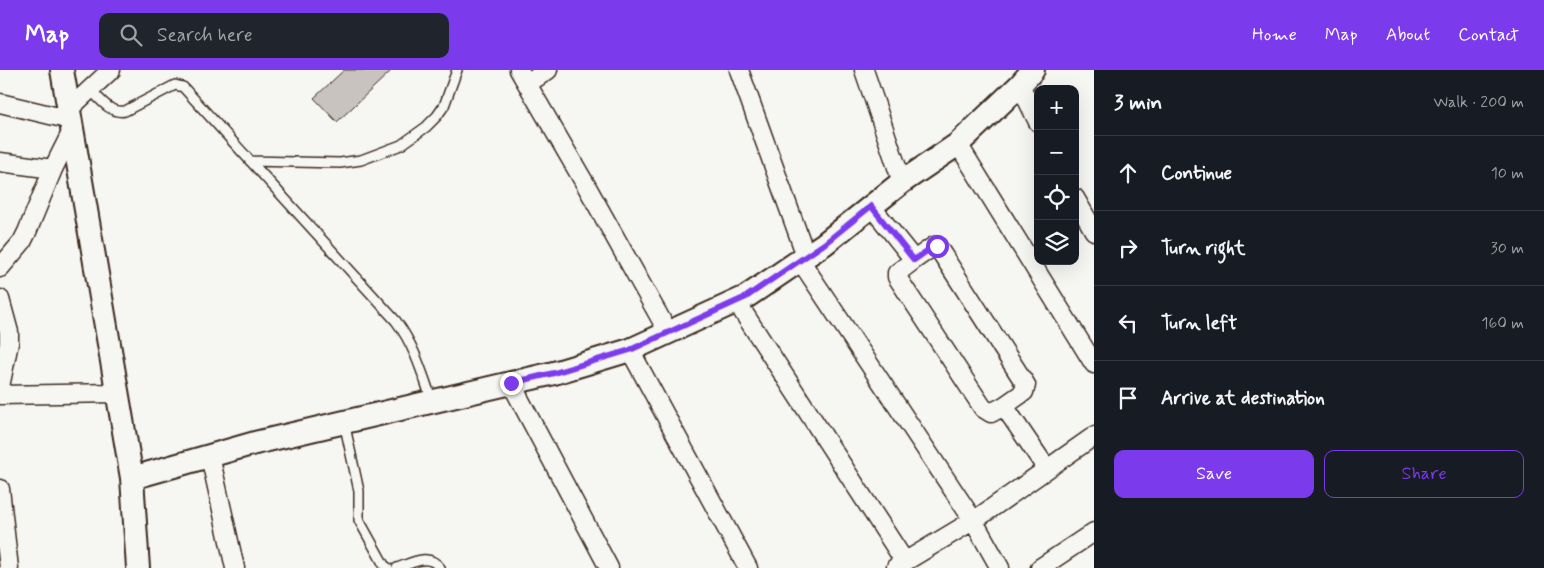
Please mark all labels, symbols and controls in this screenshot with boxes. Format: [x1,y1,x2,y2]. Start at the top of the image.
search box [99,13,449,58]
text: Map [25,20,69,51]
icon: search [117,21,145,49]
text: Search here [157,23,253,48]
text: Home [1252,23,1297,47]
text: Map [1325,23,1358,47]
text: About [1386,23,1430,47]
text: Contact [1458,23,1519,47]
map controls [1034,85,1079,265]
button: + [1034,85,1079,130]
text: 3 min [1114,89,1162,117]
text: Walk · 200 m [1433,92,1524,113]
button: − [1034,130,1079,175]
icon: ahead [1114,159,1142,187]
text: Continue [1161,161,1232,186]
text: 10 m [1491,163,1524,184]
button: locate [1034,175,1079,220]
button: layers [1034,220,1079,265]
icon: right [1114,234,1142,262]
route start [926,235,949,258]
text: Turn right [1161,236,1245,261]
text: 30 m [1491,238,1524,259]
icon: left [1114,309,1142,337]
text: Turn left [1161,311,1237,336]
text: 160 m [1481,313,1524,334]
route end [500,372,523,395]
icon: arrive [1114,384,1142,412]
text: Arrive at destination [1161,386,1325,411]
button: Save [1114,450,1314,498]
button: Share [1324,450,1524,498]

